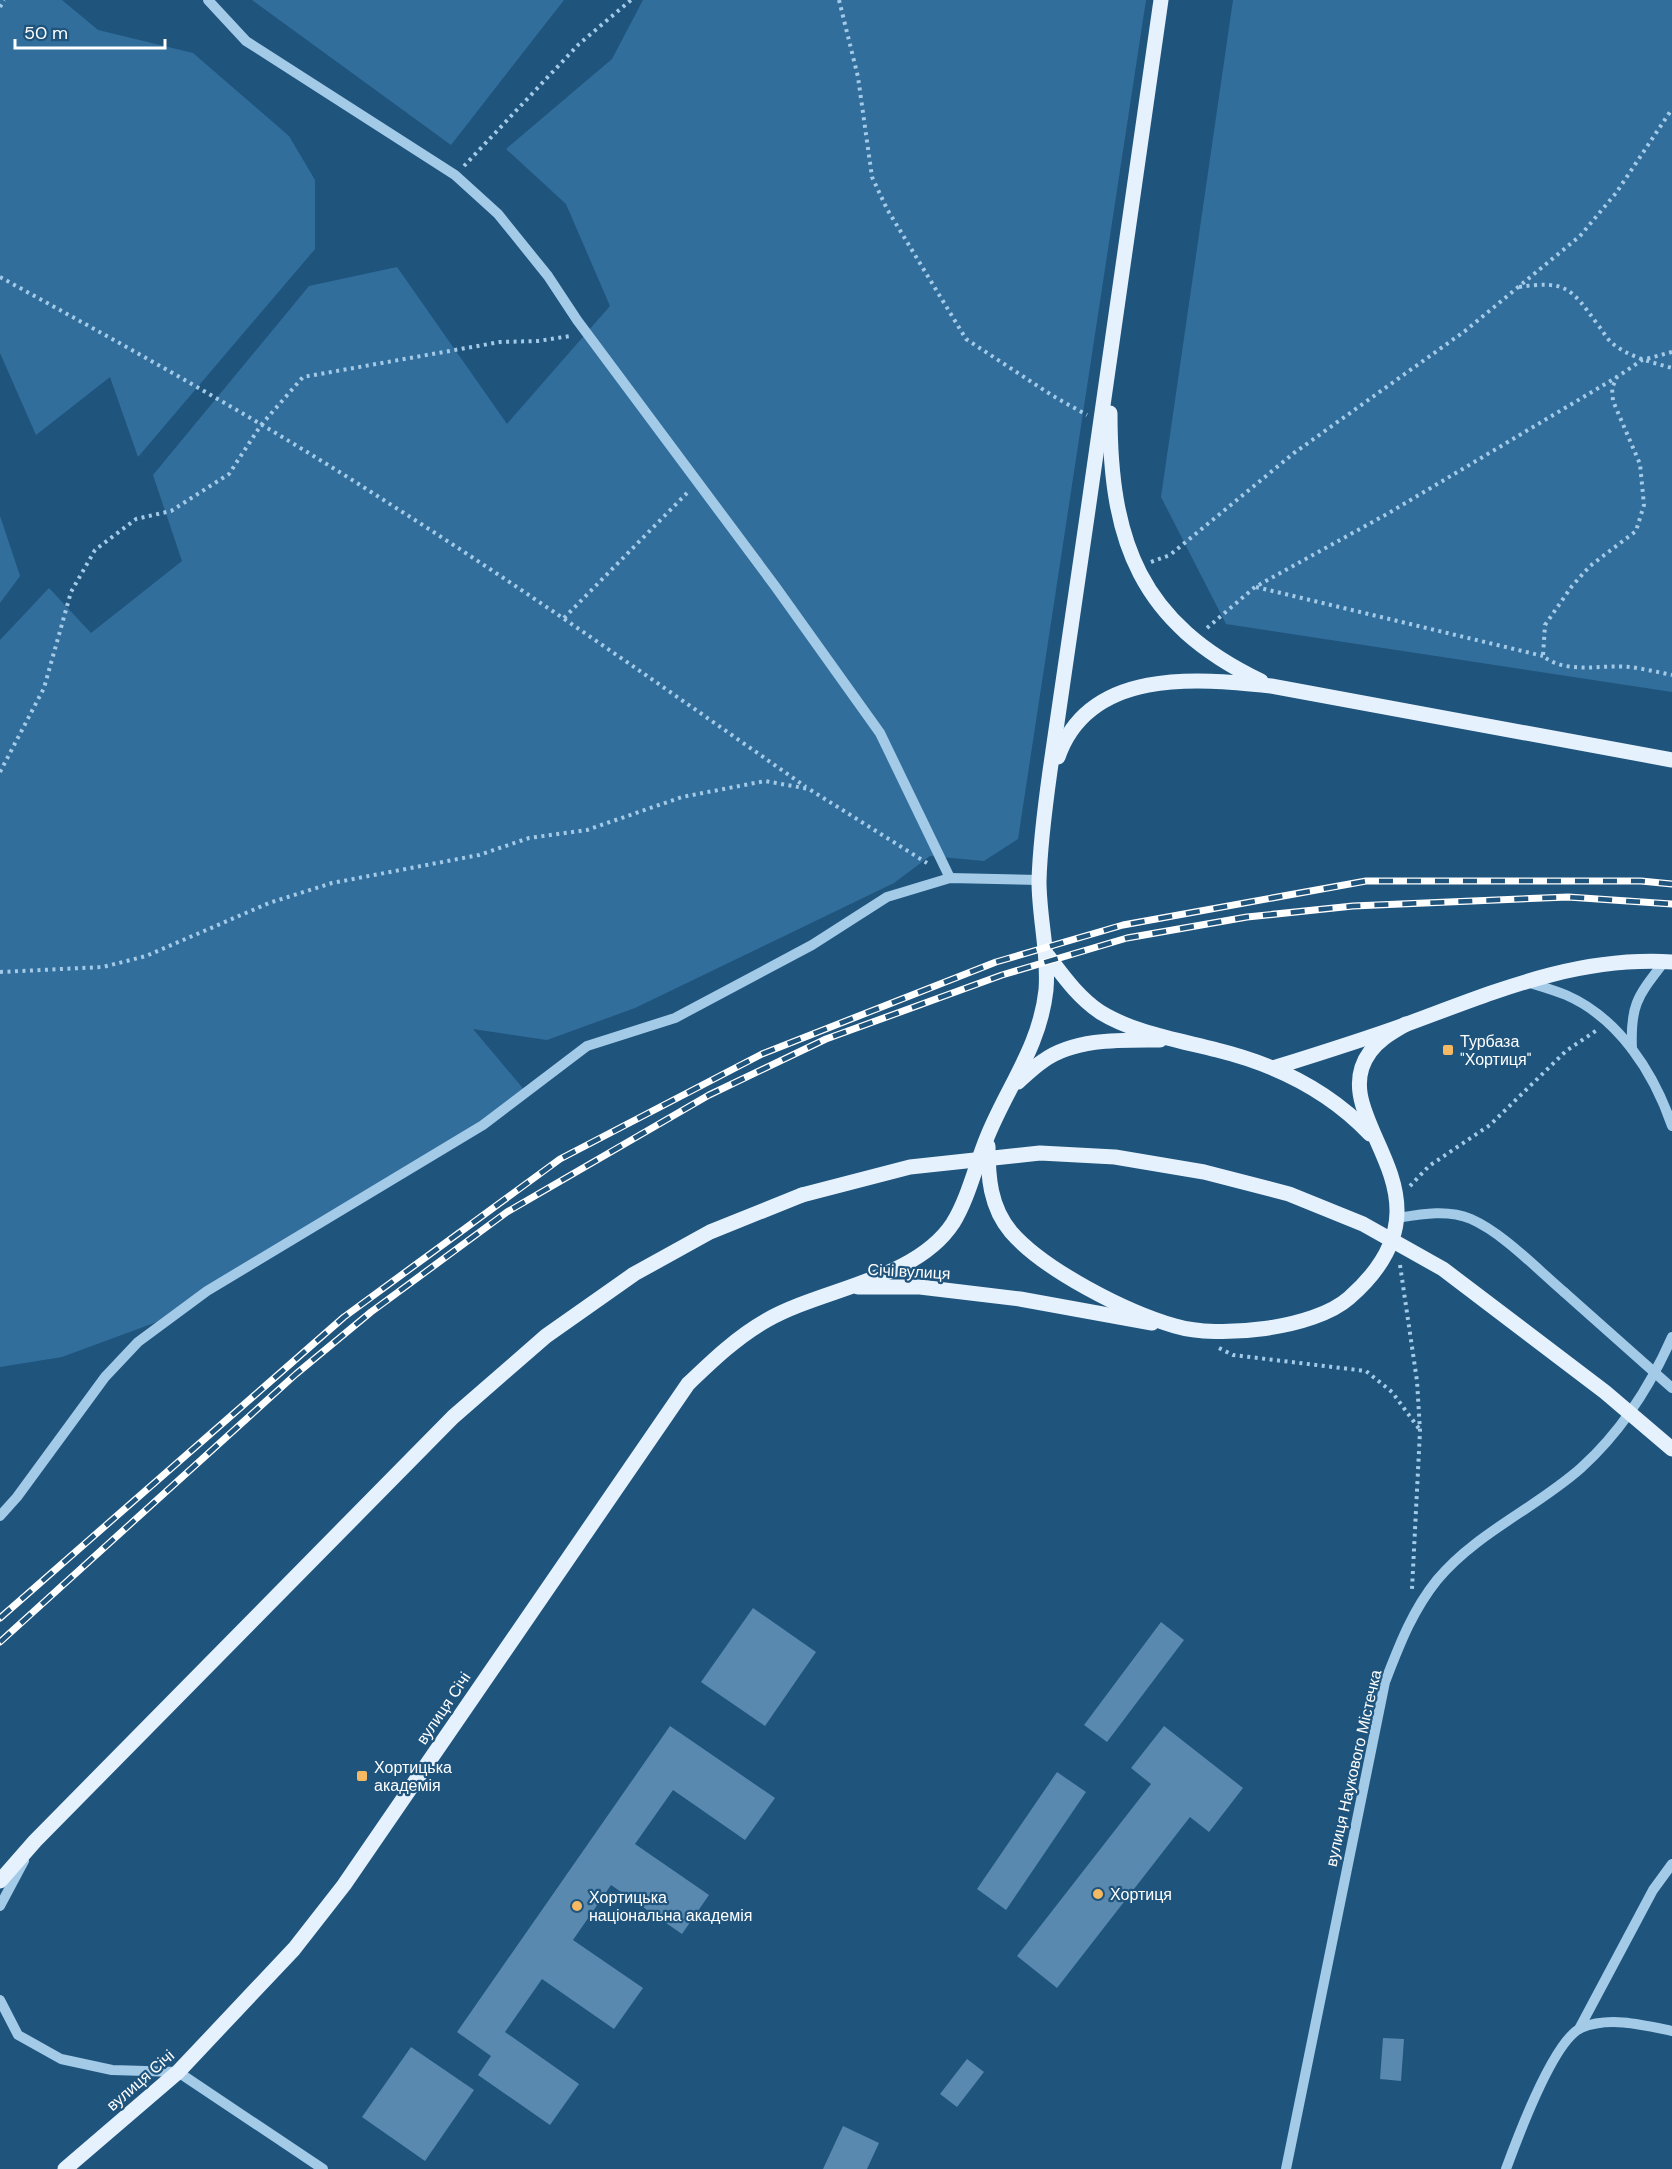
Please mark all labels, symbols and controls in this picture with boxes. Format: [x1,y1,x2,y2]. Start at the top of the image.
scale bar [15,12,165,50]
text: 50 m [24,21,68,45]
place label: Турбаза "Хортиця" [1460,1031,1532,1070]
marker: Турбаза "Хортиця" [1441,1043,1455,1057]
street label: Січі вулиця [867,1259,951,1284]
street label: вулиця Січі [411,1668,475,1749]
street label: вулиця Наукового Містечка [1321,1668,1386,1869]
place label: Хортицька академія [374,1757,452,1796]
marker: Хортицька академія [355,1769,369,1783]
place label: Хортиця [1110,1884,1172,1905]
place label: Хортицька національна академія [589,1887,752,1926]
marker: Хортиця [1091,1887,1105,1901]
marker: Хортицька національна академія [570,1899,584,1913]
street label: вулиця Січі [102,2045,179,2116]

